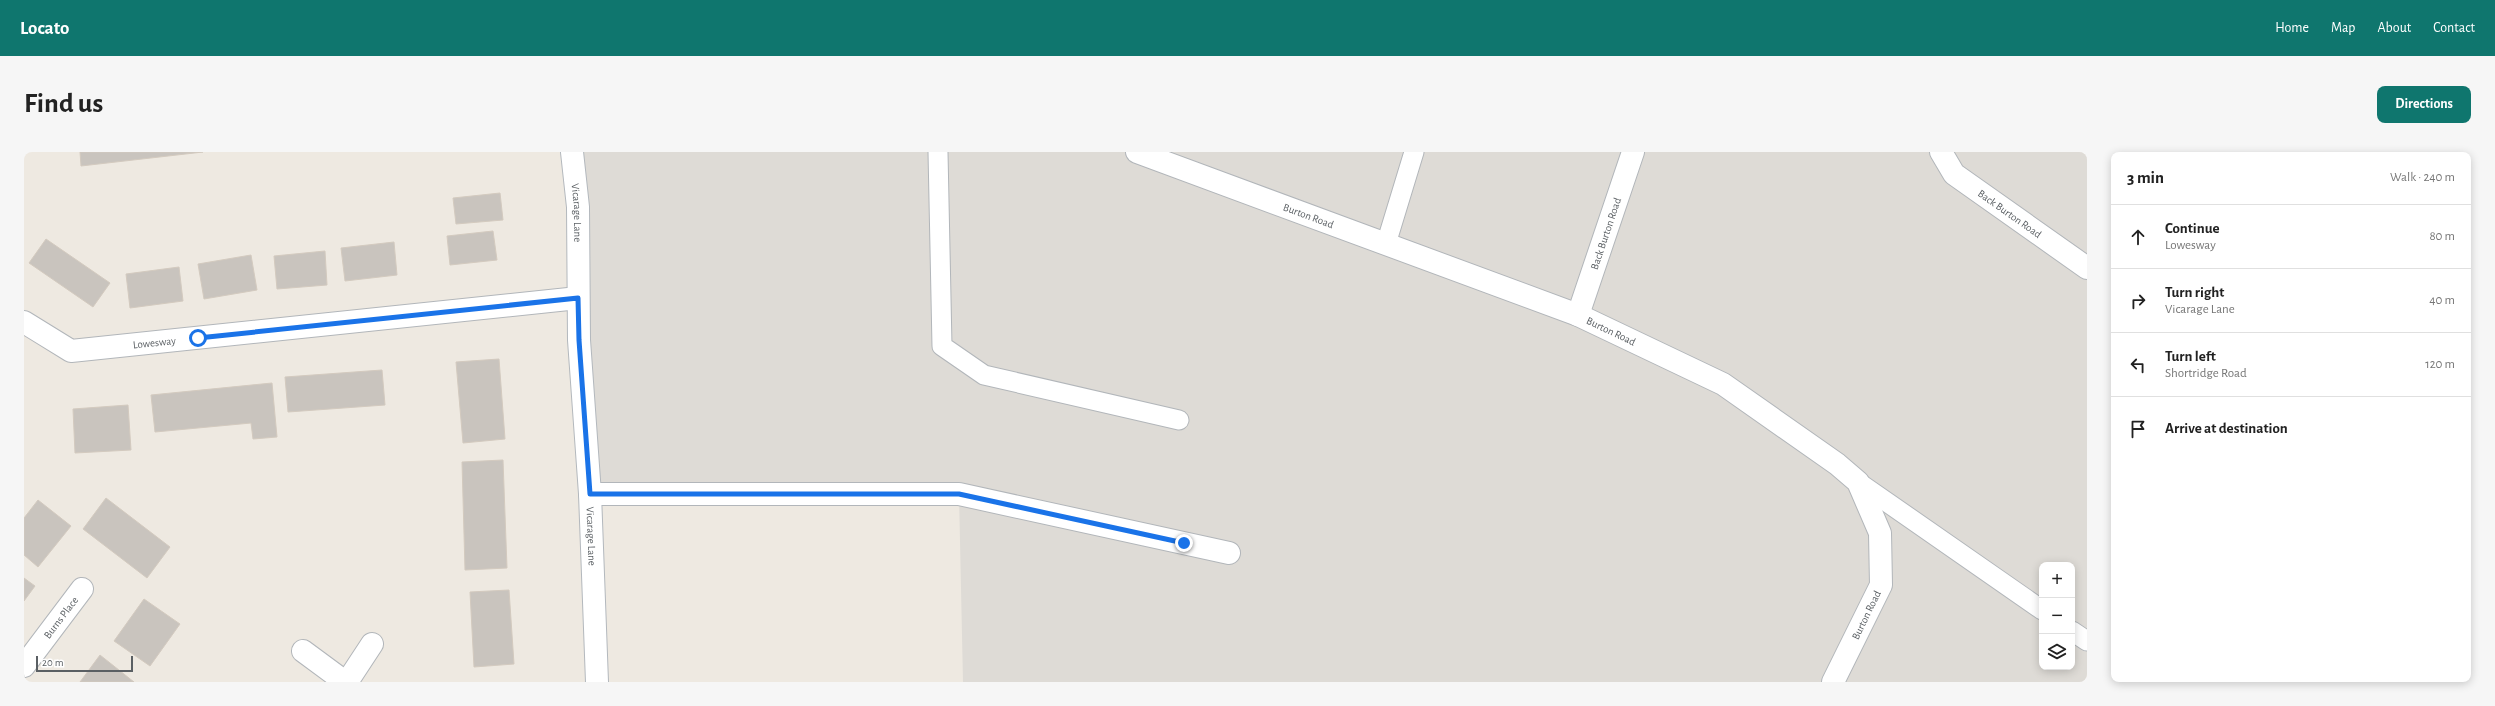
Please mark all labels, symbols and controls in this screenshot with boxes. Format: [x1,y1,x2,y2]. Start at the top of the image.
text: Locato [20,19,69,38]
text: Home [2275,21,2309,35]
text: Map [2331,21,2355,35]
text: About [2377,21,2411,35]
text: Contact [2433,21,2475,35]
button: Directions [2377,86,2471,123]
text: Find us [24,90,103,118]
text: 3 min [2127,169,2164,186]
text: Walk · 240 m [2390,171,2455,184]
street label: Vicarage Lane [569,183,583,242]
street label: Back Burton Road [1976,188,2044,240]
street label: Back Burton Road [1589,196,1623,271]
street label: Burton Road [1282,202,1336,230]
text: Continue [2165,221,2220,236]
icon: ahead [2127,226,2149,248]
text: 80 m [2429,230,2455,243]
text: Lowesway [2165,239,2216,252]
text: Turn right [2165,285,2224,300]
icon: right [2127,290,2149,312]
text: 40 m [2429,294,2455,307]
text: Vicarage Lane [2165,303,2235,316]
street label: Burton Road [1585,315,1638,348]
route start [189,329,207,347]
street label: Lowesway [132,335,177,350]
text: Turn left [2165,349,2216,364]
icon: left [2127,354,2149,376]
text: 120 m [2425,358,2455,371]
text: Shortridge Road [2165,367,2247,380]
icon: arrive [2127,418,2149,440]
text: Arrive at destination [2165,421,2288,436]
street label: Vicarage Lane [584,507,598,566]
route end [1175,534,1193,552]
map controls [2039,562,2075,670]
button: + [2039,562,2075,598]
street label: Burton Road [1850,589,1883,641]
street label: Burns Place [42,595,80,641]
button: − [2039,598,2075,634]
button: layers [2039,634,2075,670]
scale bar [36,654,133,673]
text: 20 m [42,657,63,668]

